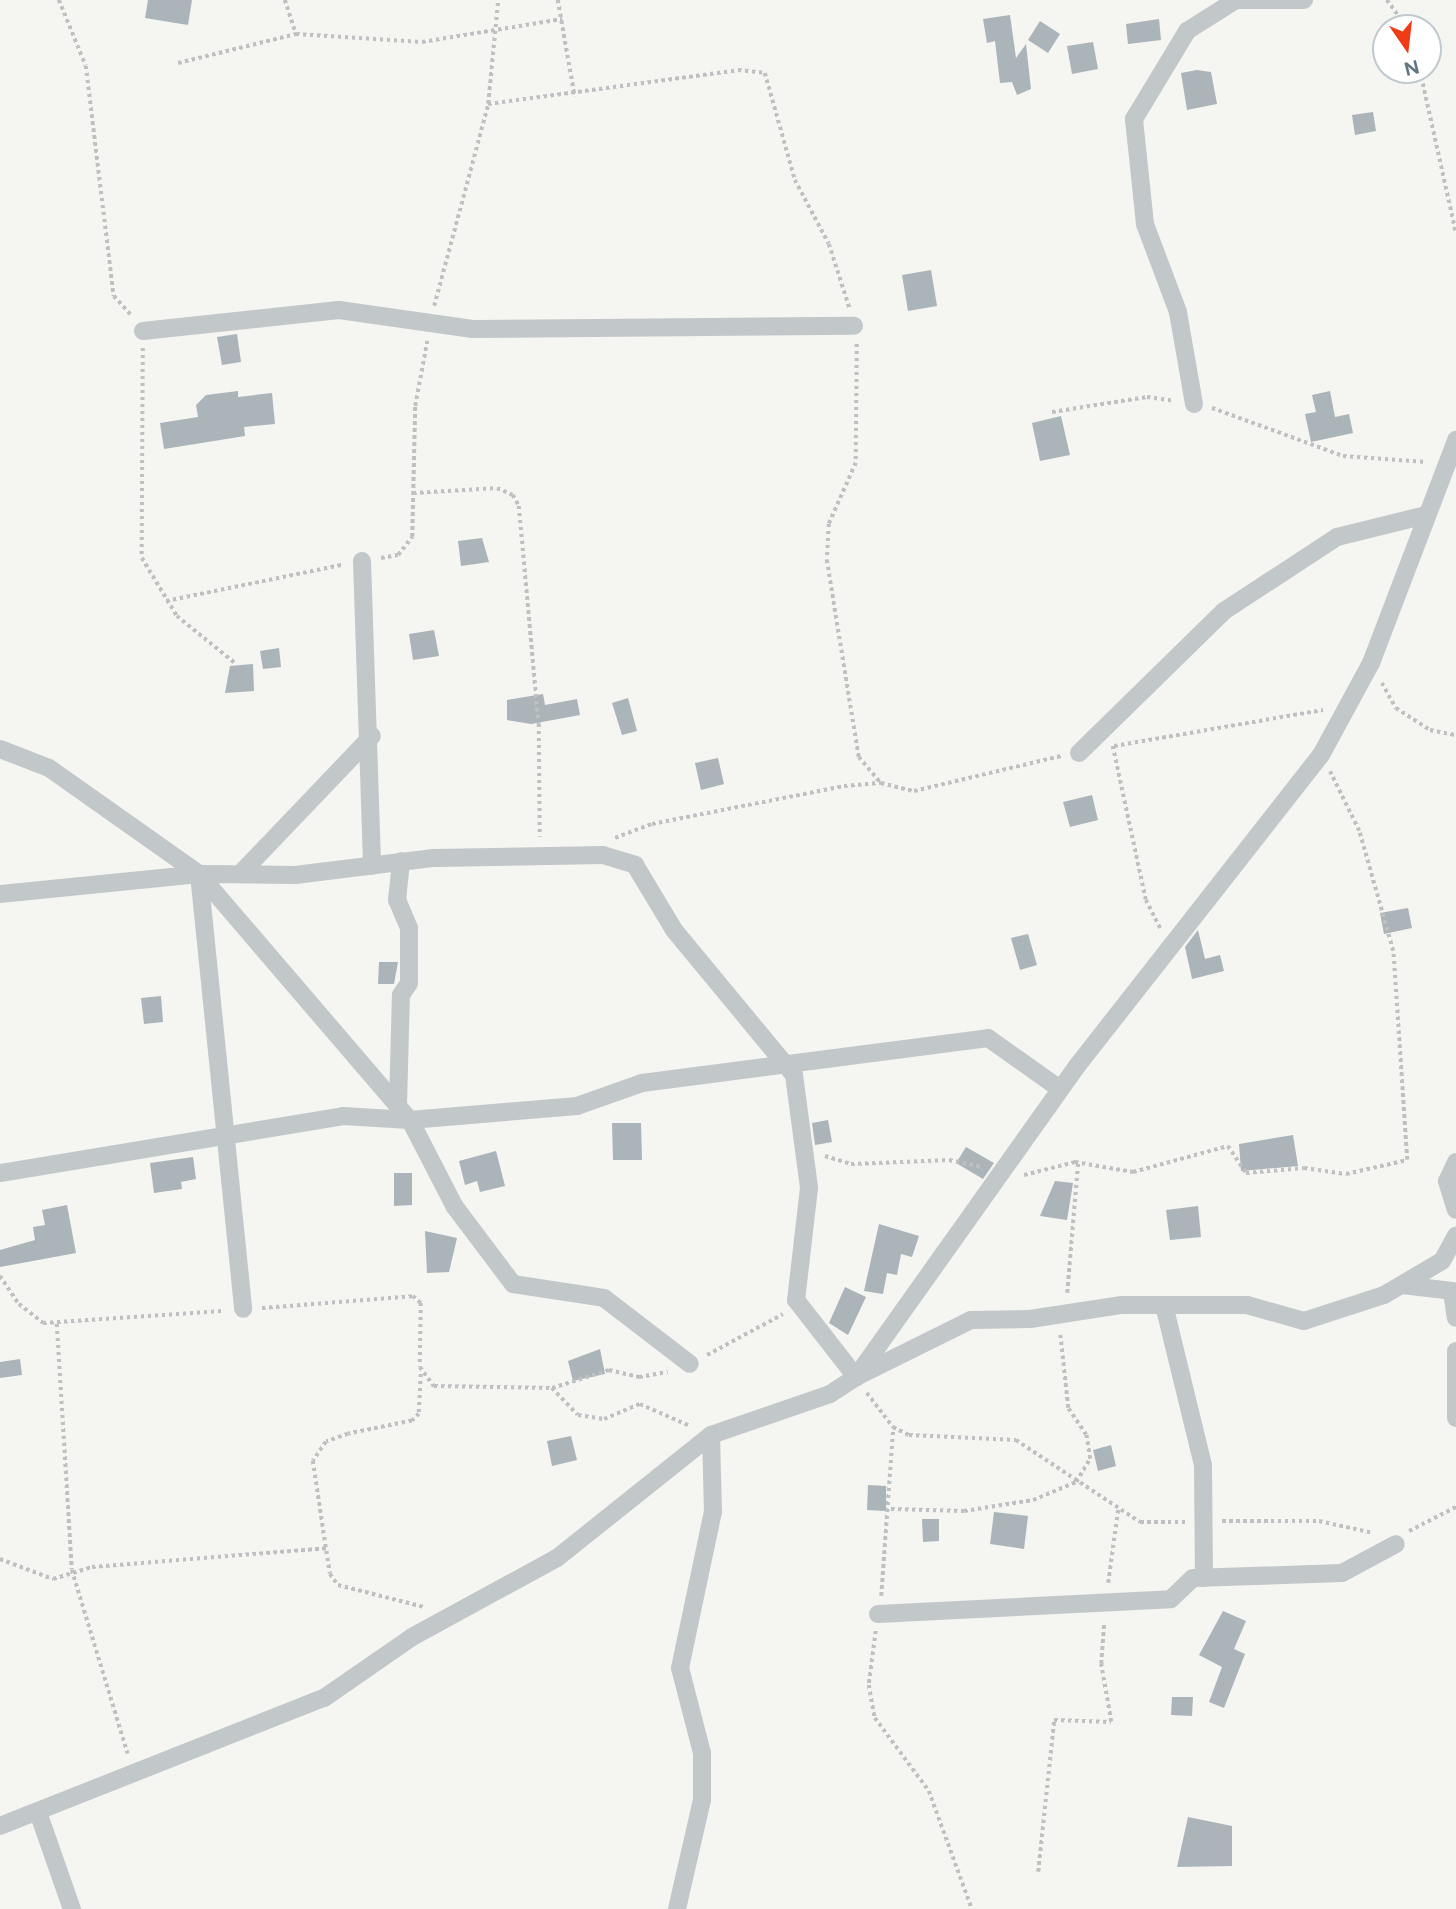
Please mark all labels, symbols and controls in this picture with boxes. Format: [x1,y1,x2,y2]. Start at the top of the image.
north arrow [1372,14,1442,84]
text: N [1402,55,1422,81]

